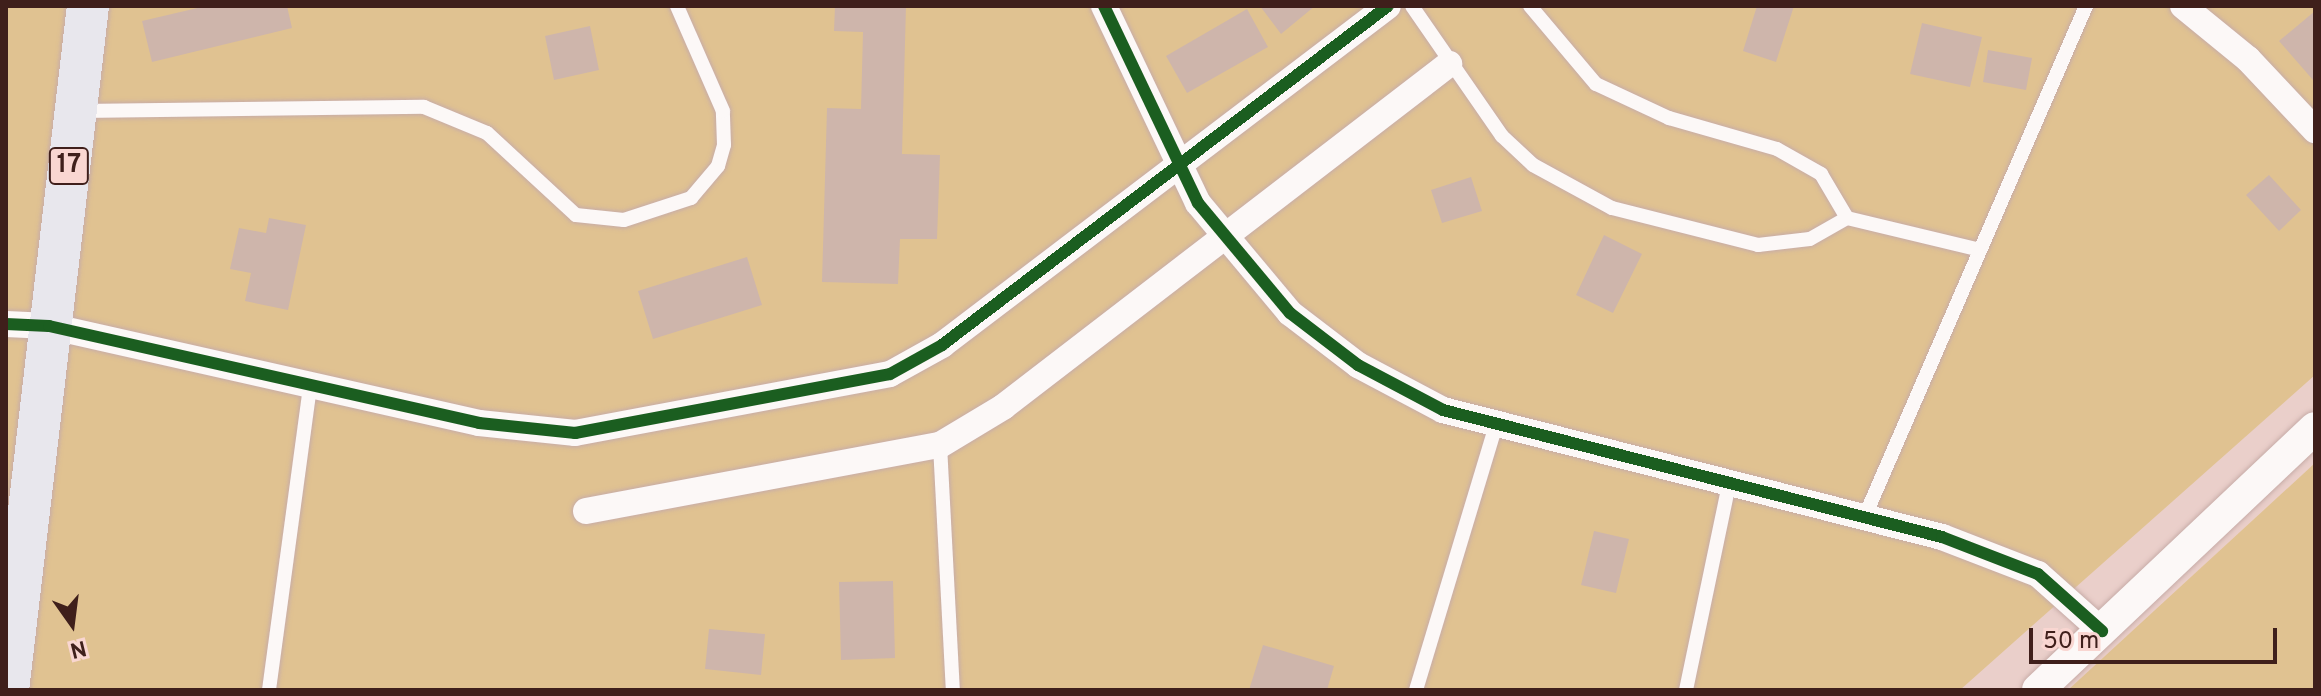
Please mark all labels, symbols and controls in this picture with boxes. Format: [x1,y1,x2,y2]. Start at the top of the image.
road number: 17 [47,144,91,188]
north arrow [32,584,112,664]
scale bar [2033,612,2281,662]
text: 50 m [2043,627,2099,657]
text: N [67,633,89,663]

